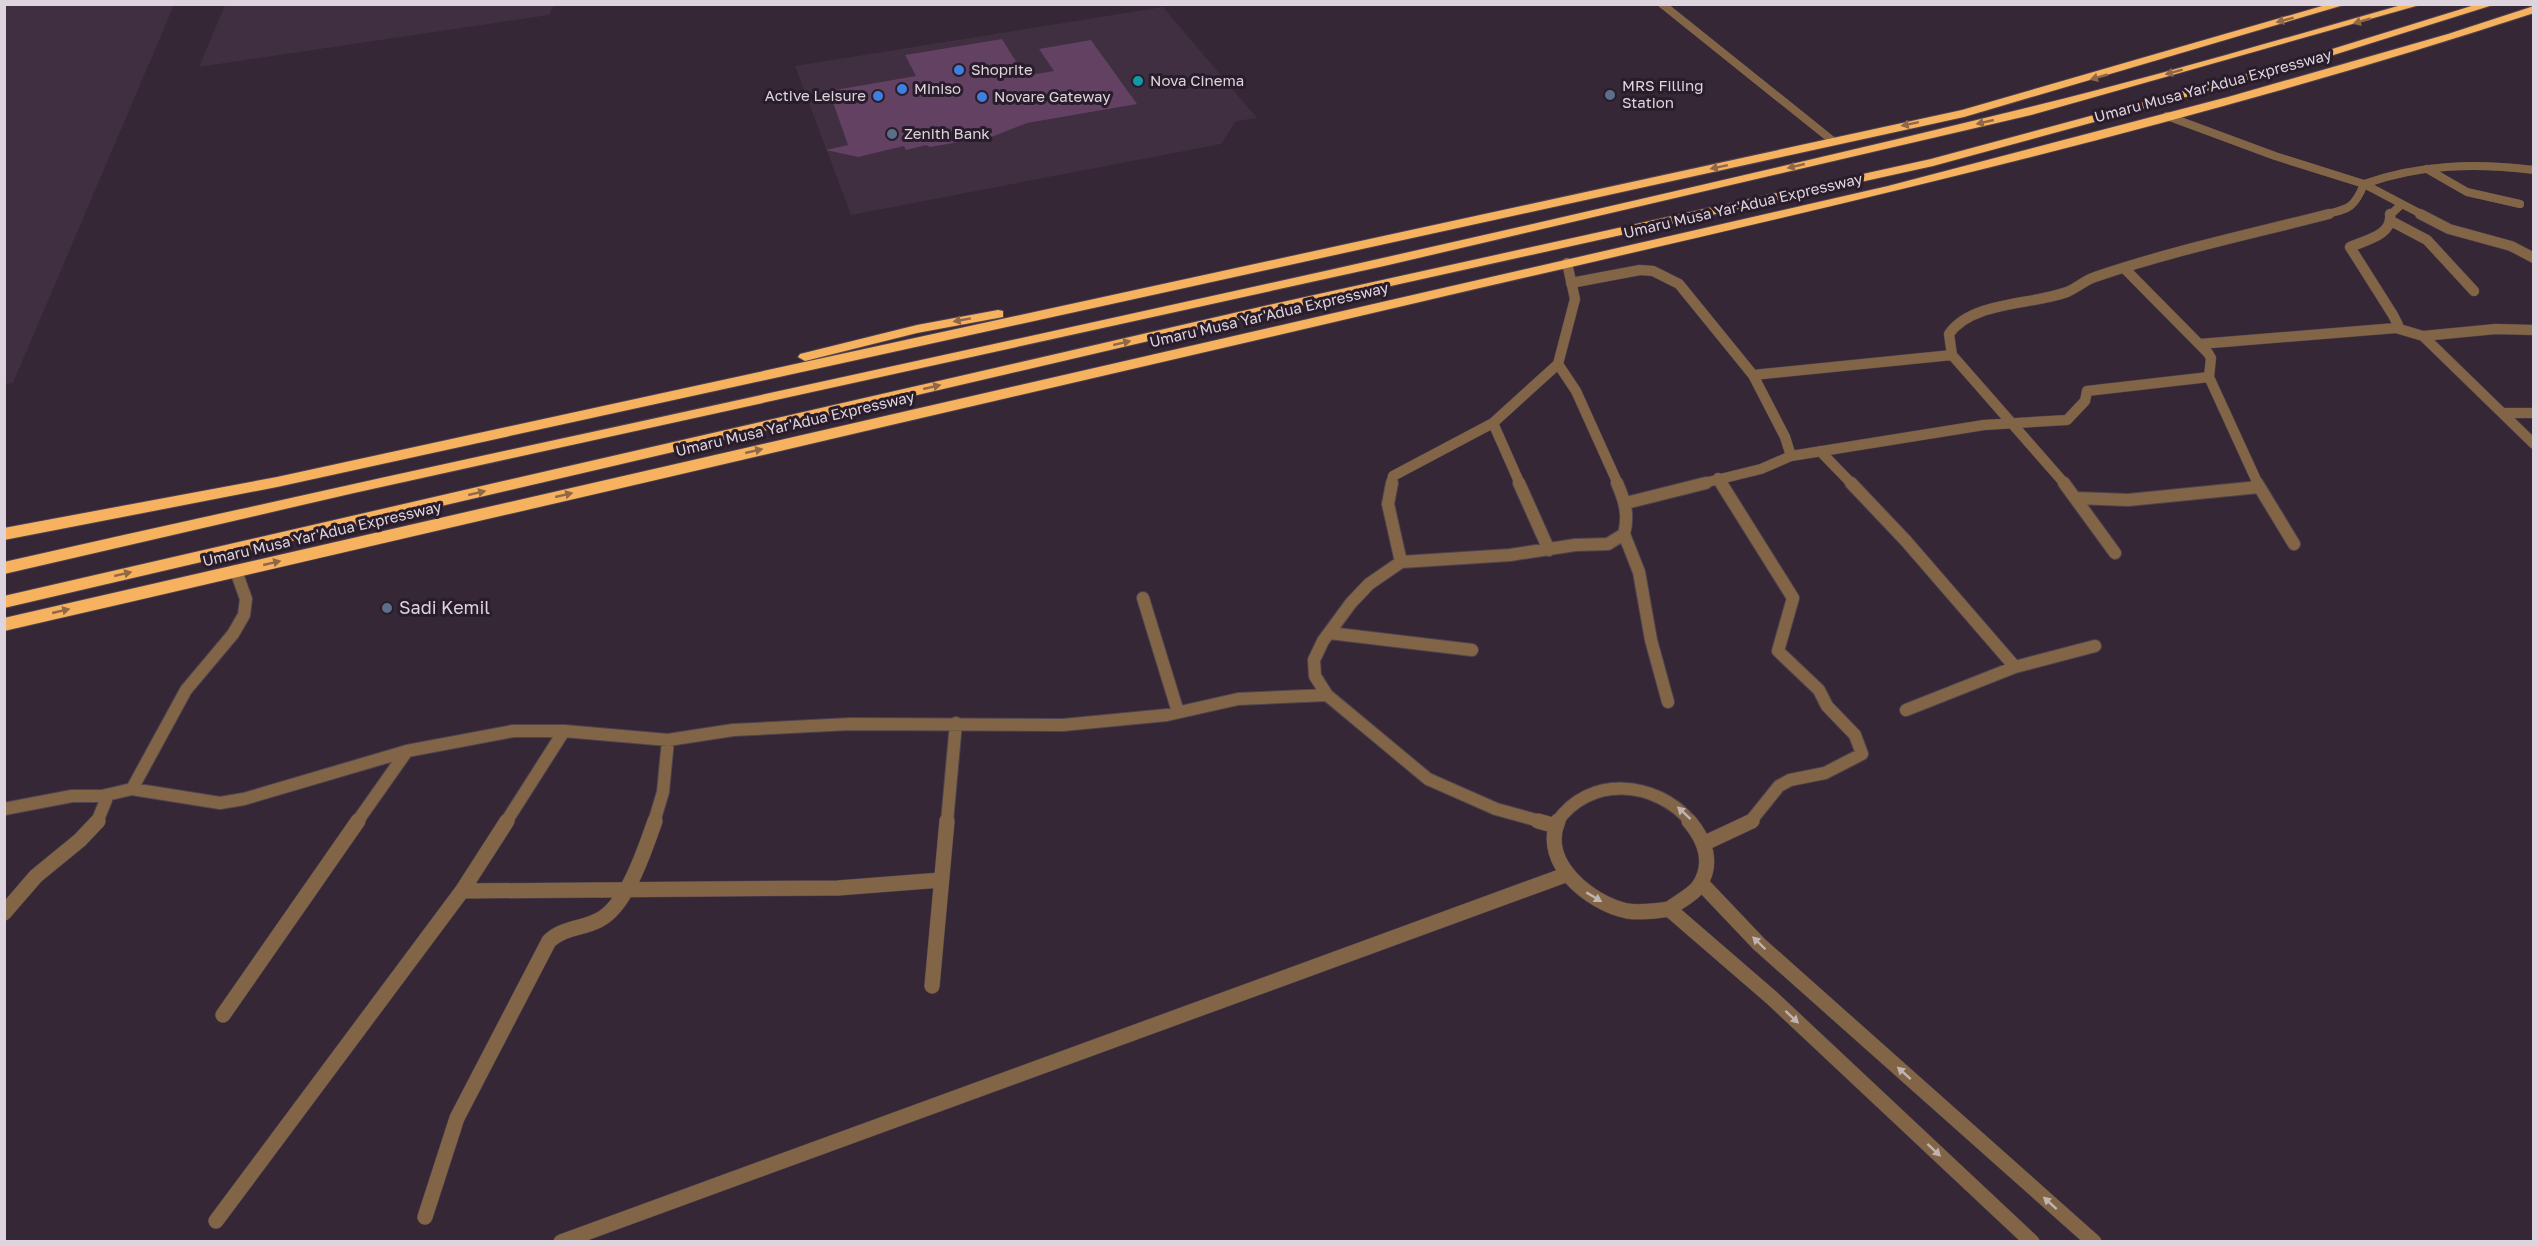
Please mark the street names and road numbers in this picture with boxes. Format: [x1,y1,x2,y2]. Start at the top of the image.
street label: Umaru Musa Yar'Adua Expressway [2092,45,2334,125]
street label: Umaru Musa Yar'Adua Expressway [1622,169,1865,241]
street label: Umaru Musa Yar'Adua Expressway [1148,278,1391,350]
street label: Umaru Musa Yar'Adua Expressway [674,387,917,459]
street label: Umaru Musa Yar'Adua Expressway [201,497,444,569]

